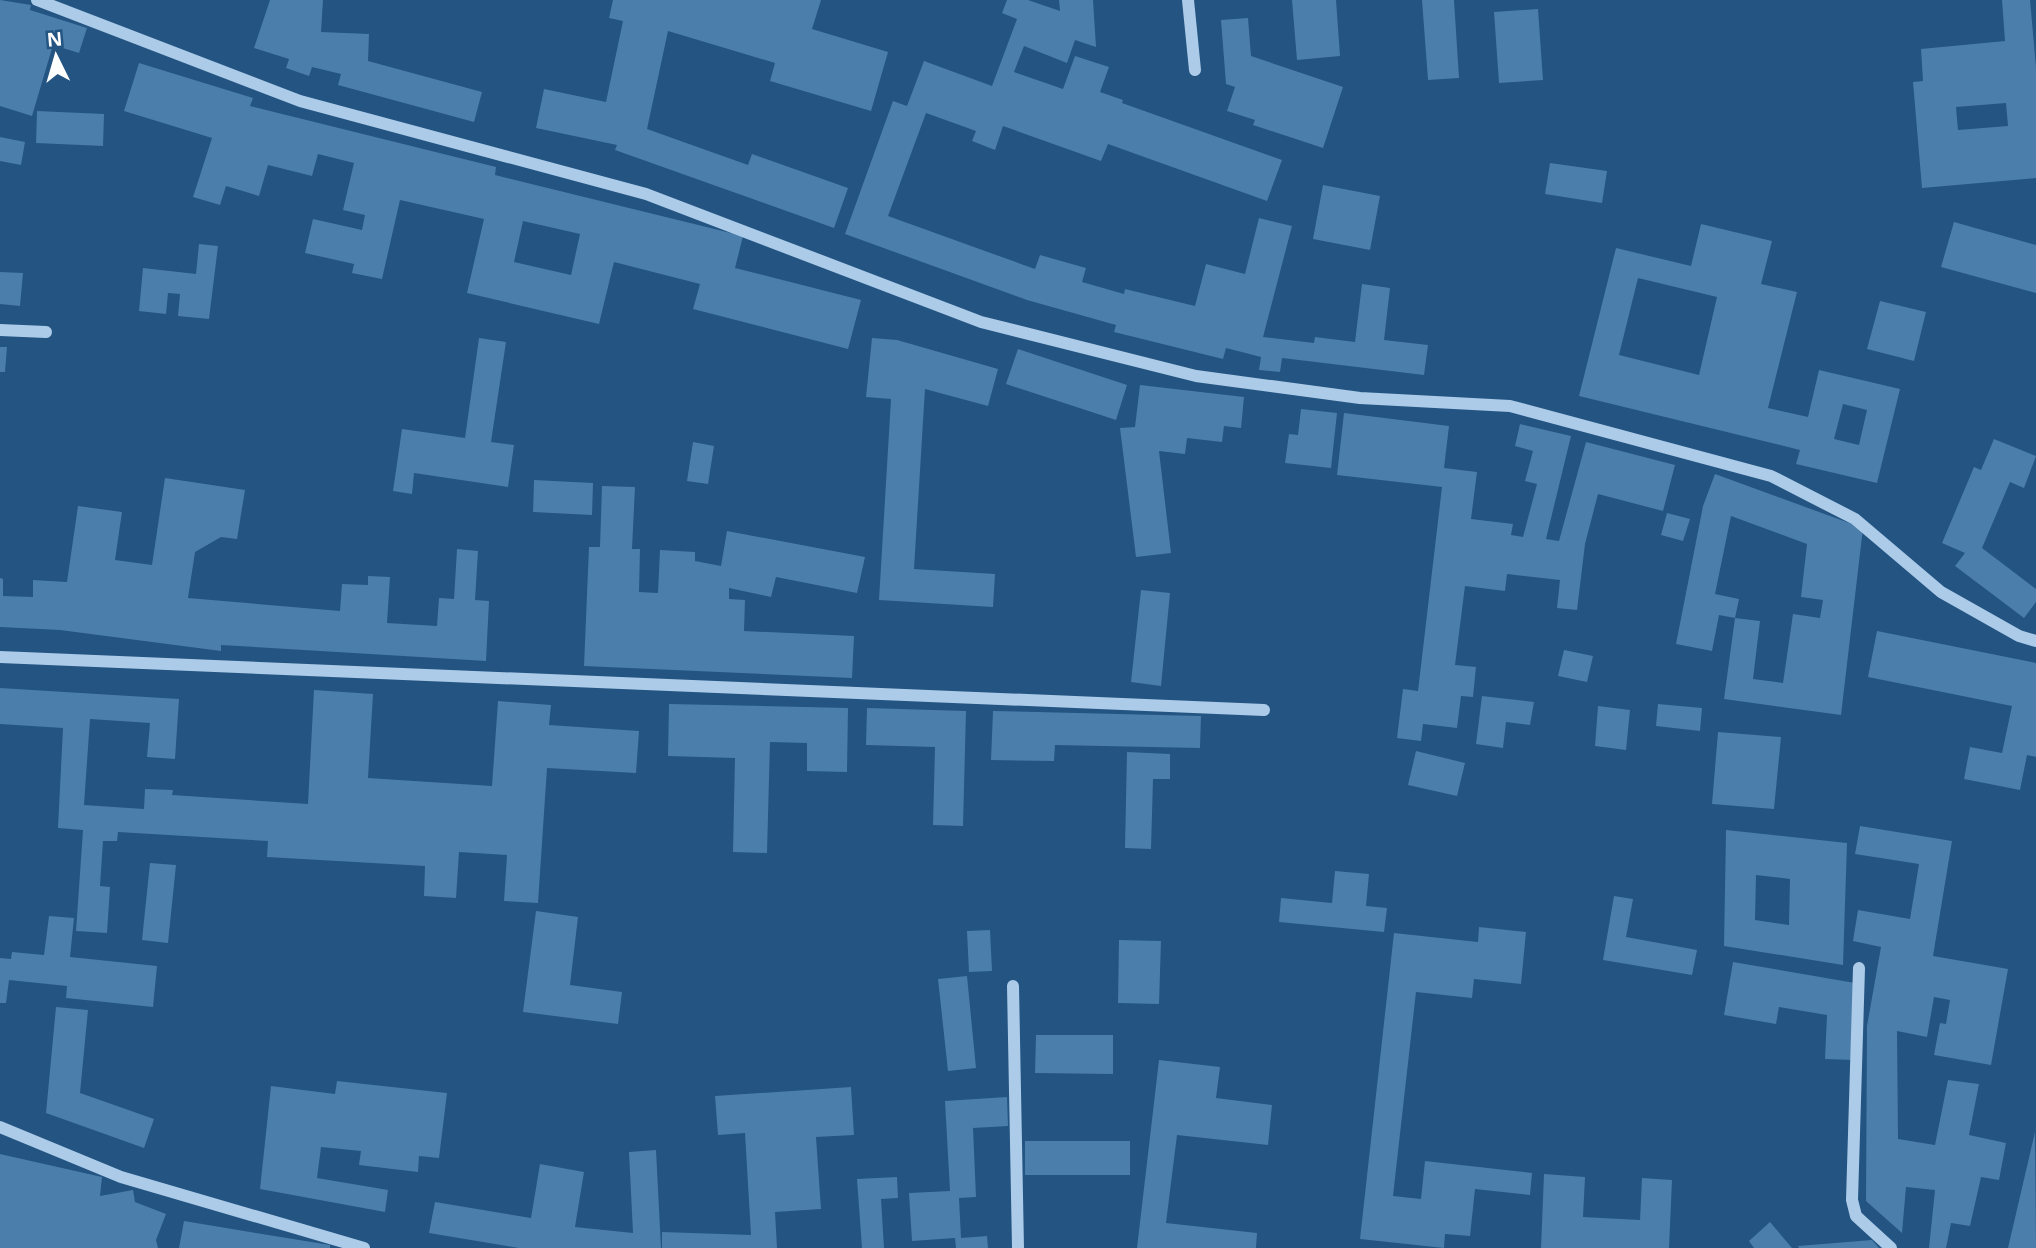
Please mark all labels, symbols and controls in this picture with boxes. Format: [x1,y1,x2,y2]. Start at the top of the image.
north arrow [21,21,91,91]
text: N [46,25,63,53]

